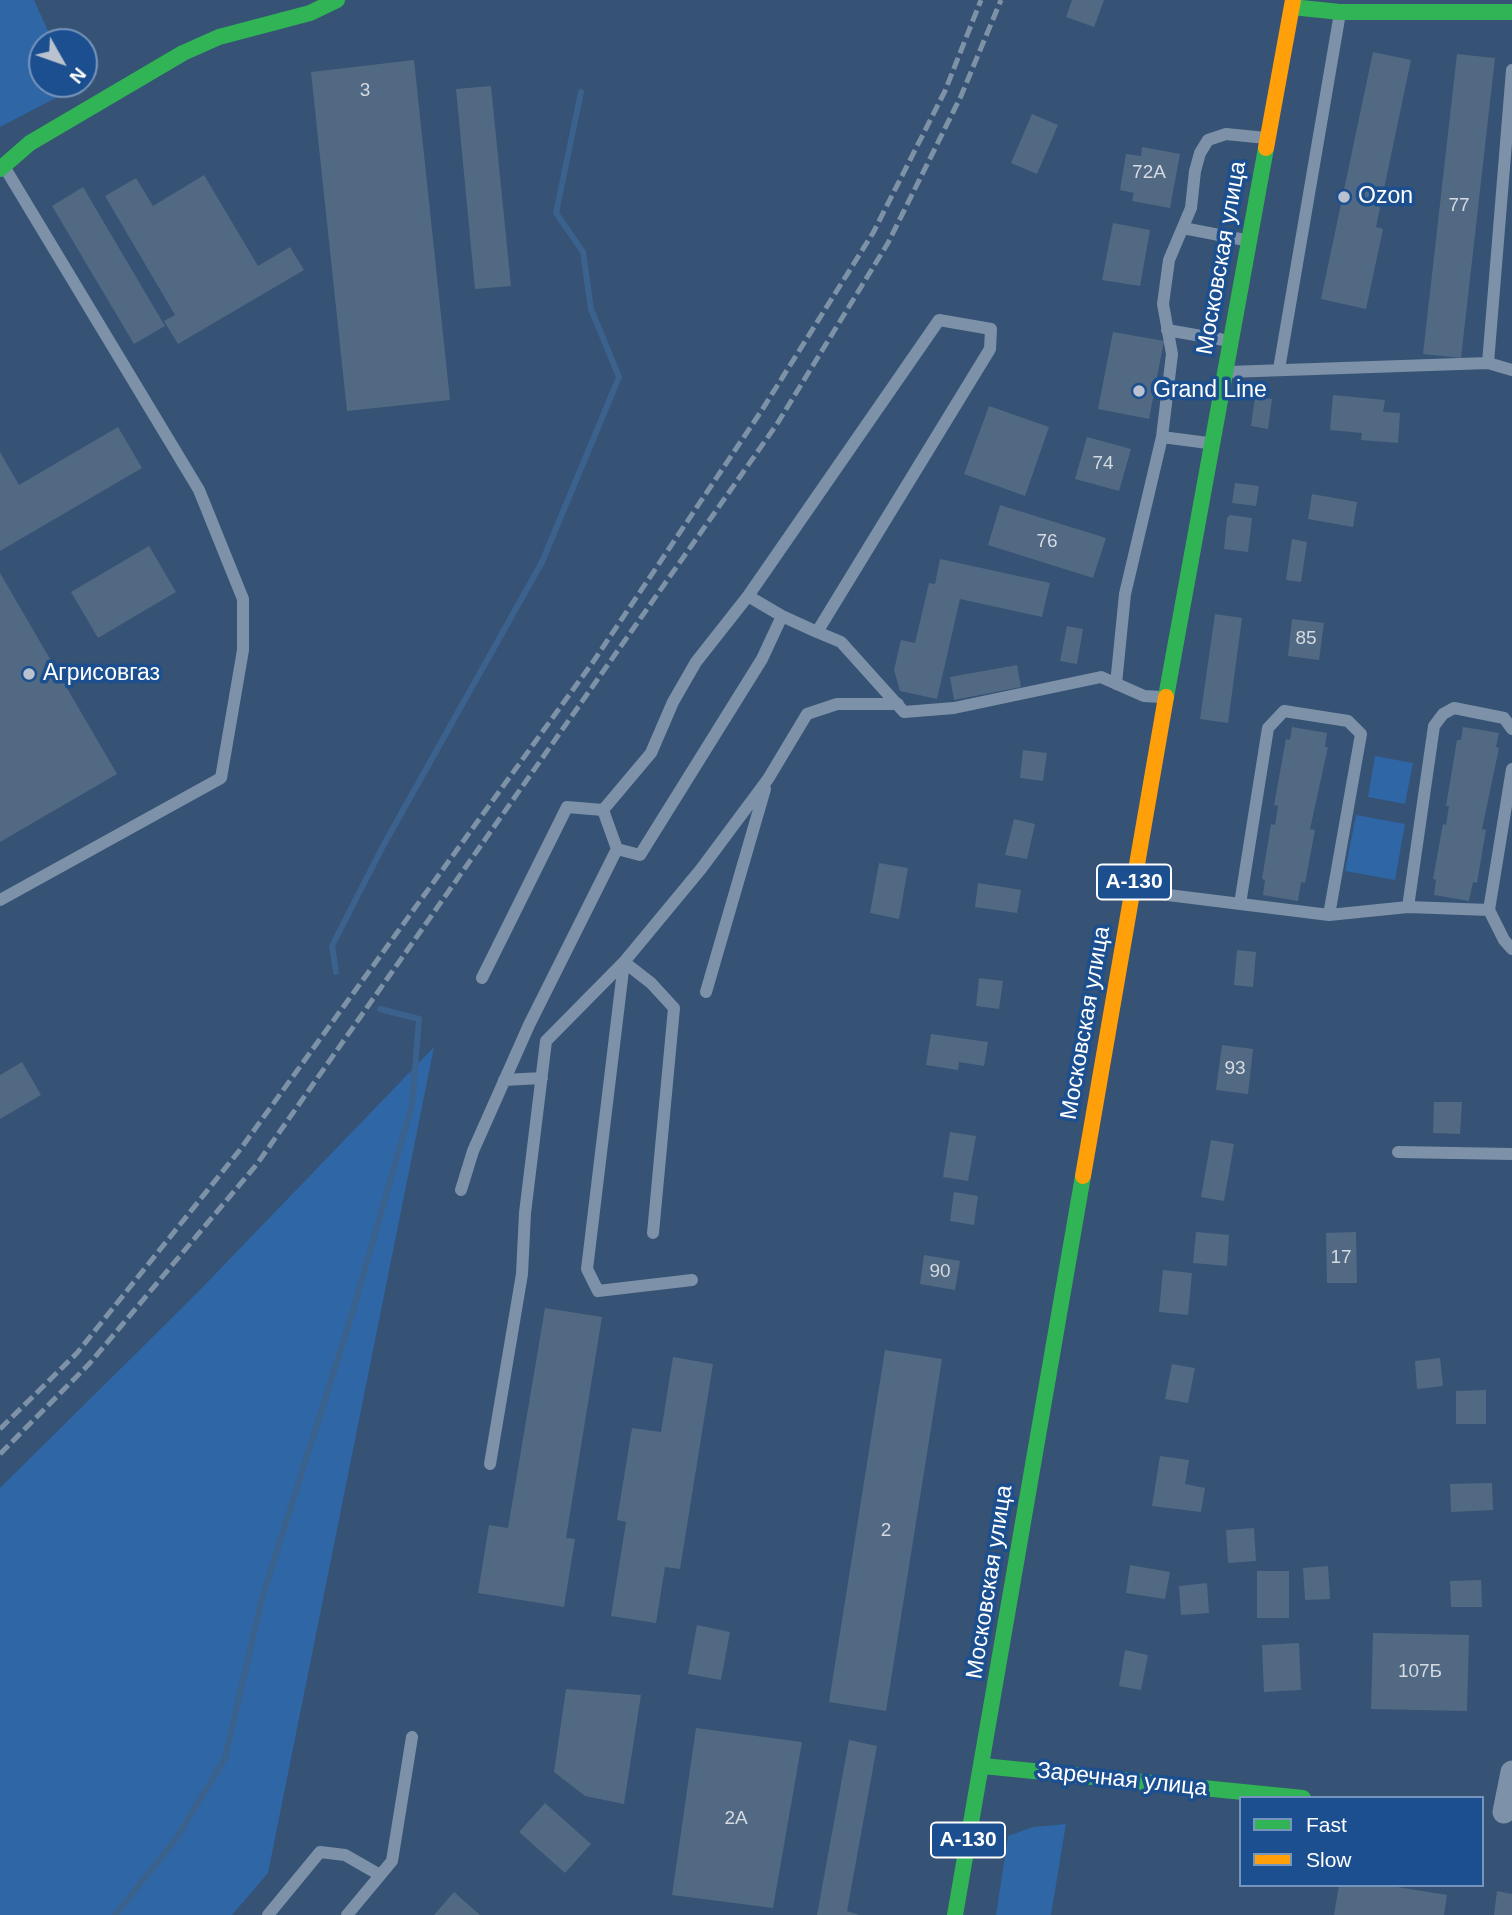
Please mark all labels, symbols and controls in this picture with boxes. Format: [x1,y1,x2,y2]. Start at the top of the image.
north arrow [28,28,98,98]
text: N [65,64,90,88]
house number: 3 [360,80,370,102]
street label: Московская улица [1191,159,1253,357]
house number: 72А [1132,162,1166,184]
place label: Ozon [1358,183,1413,211]
marker: Ozon [1336,189,1352,205]
house number: 77 [1448,195,1470,217]
place label: Grand Line [1153,377,1267,405]
marker: Grand Line [1131,383,1147,399]
house number: 74 [1092,453,1114,475]
house number: 76 [1036,531,1058,553]
house number: 85 [1295,628,1317,650]
place label: Агрисовгаз [43,660,160,688]
marker: Агрисовгаз [21,666,37,682]
road number: А-130 [1097,864,1171,900]
street label: Московская улица [1055,924,1117,1122]
house number: 93 [1224,1058,1246,1080]
house number: 17 [1330,1247,1352,1269]
house number: 90 [929,1261,951,1283]
street label: Московская улица [961,1483,1019,1681]
house number: 2 [881,1520,891,1542]
house number: 107Б [1398,1661,1442,1683]
street label: Заречная улица [1036,1757,1208,1803]
legend [1239,1796,1484,1887]
house number: 2А [724,1808,748,1830]
text: Fast [1306,1813,1347,1836]
road number: А-130 [931,1822,1005,1857]
text: Slow [1306,1848,1352,1871]

